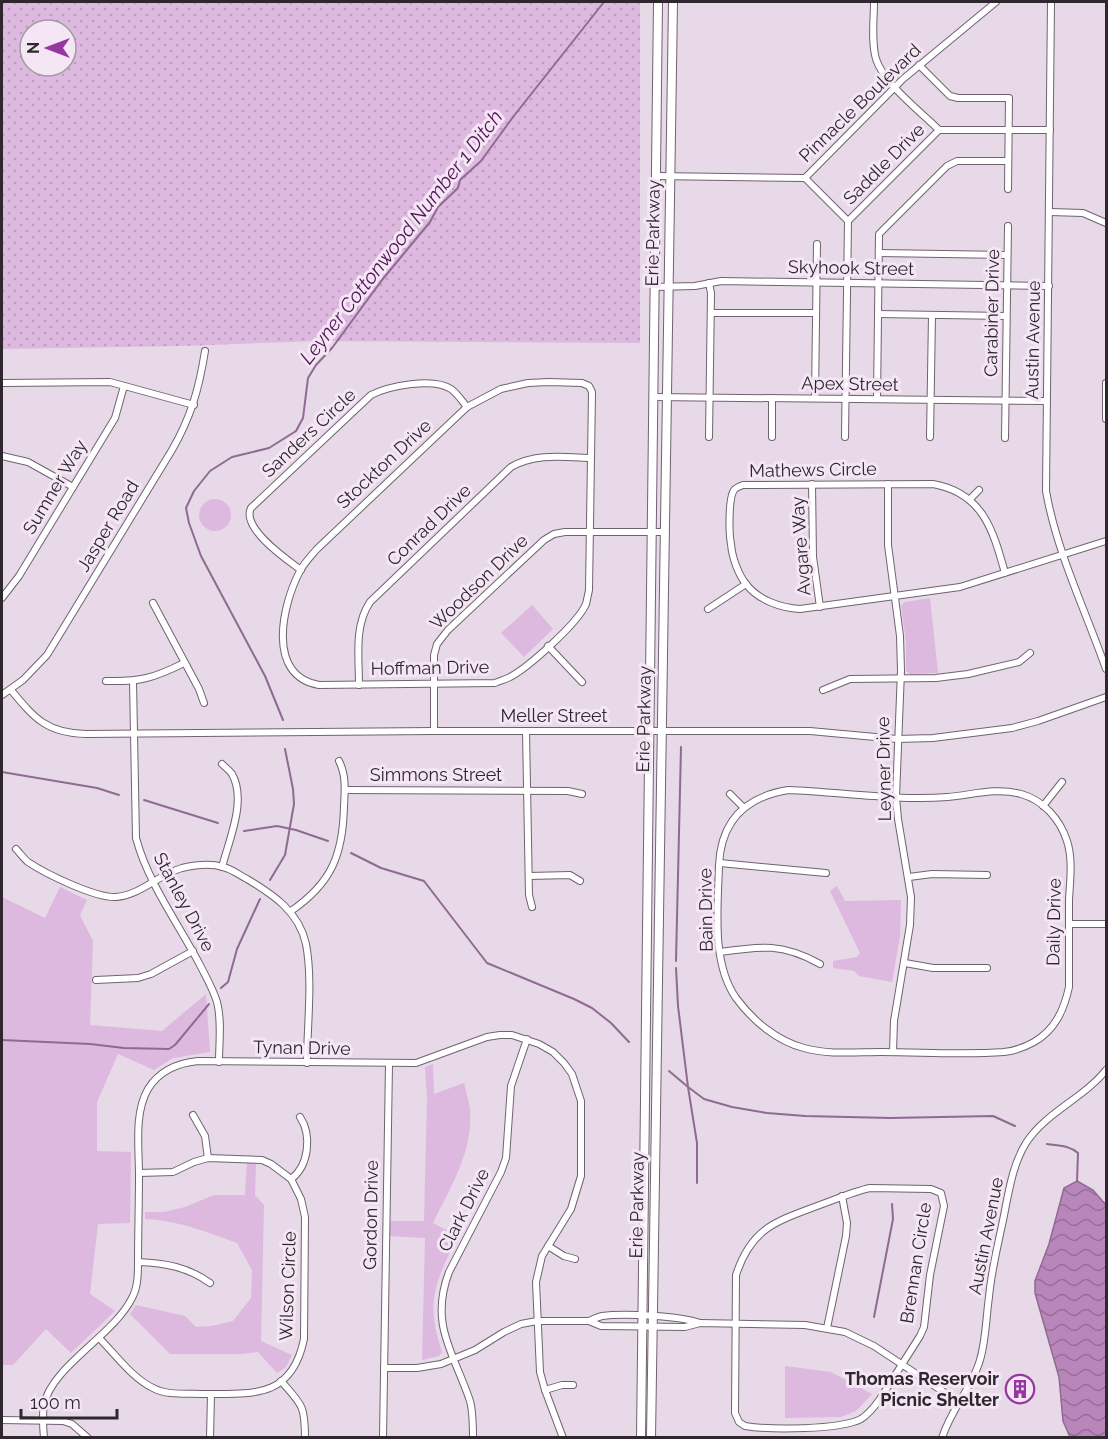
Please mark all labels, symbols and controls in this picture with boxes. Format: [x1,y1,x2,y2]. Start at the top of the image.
north arrow [18,18,78,78]
street label: Pinnacle Boulevard [794,39,925,166]
text: N [24,42,43,54]
water label: Leyner Cottonwood Number 1 Ditch [294,105,508,369]
street label: Saddle Drive [839,118,929,209]
street label: Erie Parkway [641,179,664,287]
street label: Carabiner Drive [980,248,1003,377]
street label: Skyhook Street [788,256,914,279]
street label: Austin Avenue [1021,280,1044,400]
street label: Apex Street [801,372,899,395]
street label: Sanders Circle [258,384,360,481]
street label: Stockton Drive [332,414,436,513]
street label: Sumner Way [18,436,91,538]
street label: Mathews Circle [749,458,877,481]
street label: Jasper Road [72,476,143,575]
street label: Conrad Drive [382,479,475,570]
street label: Avgare Way [787,495,814,596]
street label: Woodson Drive [425,529,532,634]
street label: Hoffman Drive [371,656,490,679]
street label: Erie Parkway [632,665,655,773]
street label: Meller Street [501,705,607,726]
street label: Leyner Drive [872,716,895,822]
street label: Simmons Street [370,764,502,785]
street label: Stanley Drive [150,849,220,955]
street label: Bain Drive [694,868,717,952]
street label: Daily Drive [1042,877,1065,966]
street label: Tynan Drive [253,1036,351,1059]
street label: Erie Parkway [625,1151,648,1259]
street label: Gordon Drive [359,1160,382,1270]
street label: Clark Drive [434,1164,494,1255]
street label: Austin Avenue [964,1175,1007,1296]
street label: Brennan Circle [896,1201,935,1325]
street label: Wilson Circle [275,1230,300,1341]
place label: Thomas Reservoir Picnic Shelter [845,1368,999,1410]
building icon: Thomas Reservoir Picnic Shelter [1004,1373,1036,1405]
scale bar [21,1382,117,1420]
text: 100 m [30,1392,81,1413]

